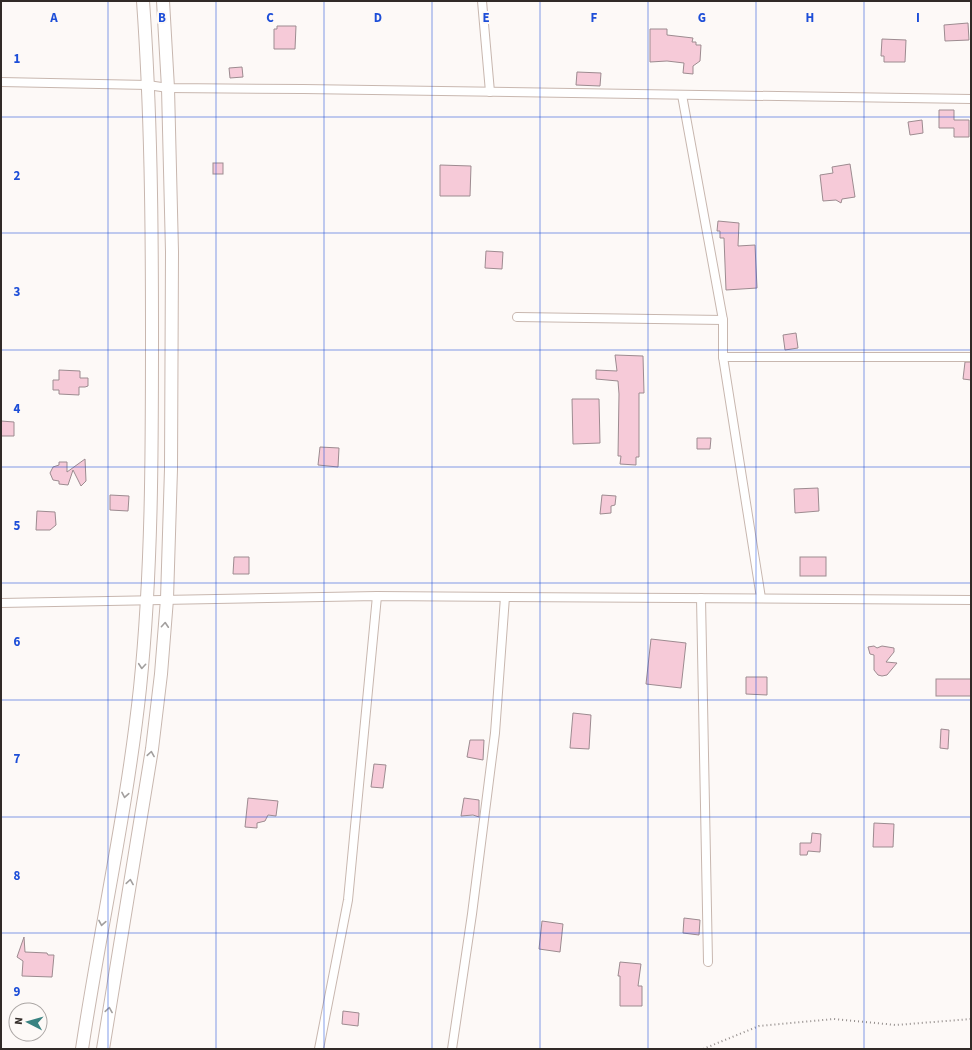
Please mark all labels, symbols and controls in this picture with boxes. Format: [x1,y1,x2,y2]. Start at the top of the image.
text: A [49,9,58,27]
text: B [158,9,166,27]
text: C [266,9,274,27]
text: D [374,9,382,27]
text: E [482,9,490,27]
text: F [591,9,598,27]
text: G [698,9,706,27]
text: H [806,9,814,27]
text: I [916,9,920,27]
text: 1 [14,50,21,68]
text: 2 [14,167,21,185]
text: 3 [14,283,21,301]
text: 4 [14,400,21,418]
text: 5 [14,517,21,535]
one-way arrow [161,622,170,628]
text: 6 [14,633,21,651]
one-way arrow [137,663,146,669]
text: 7 [14,750,21,768]
one-way arrow [146,751,155,757]
one-way arrow [121,792,130,798]
text: 8 [14,867,21,885]
one-way arrow [125,879,134,885]
one-way arrow [98,920,107,926]
text: 9 [14,983,21,1001]
north arrow [8,1002,48,1042]
one-way arrow [104,1007,113,1014]
text: N [11,1017,26,1025]

